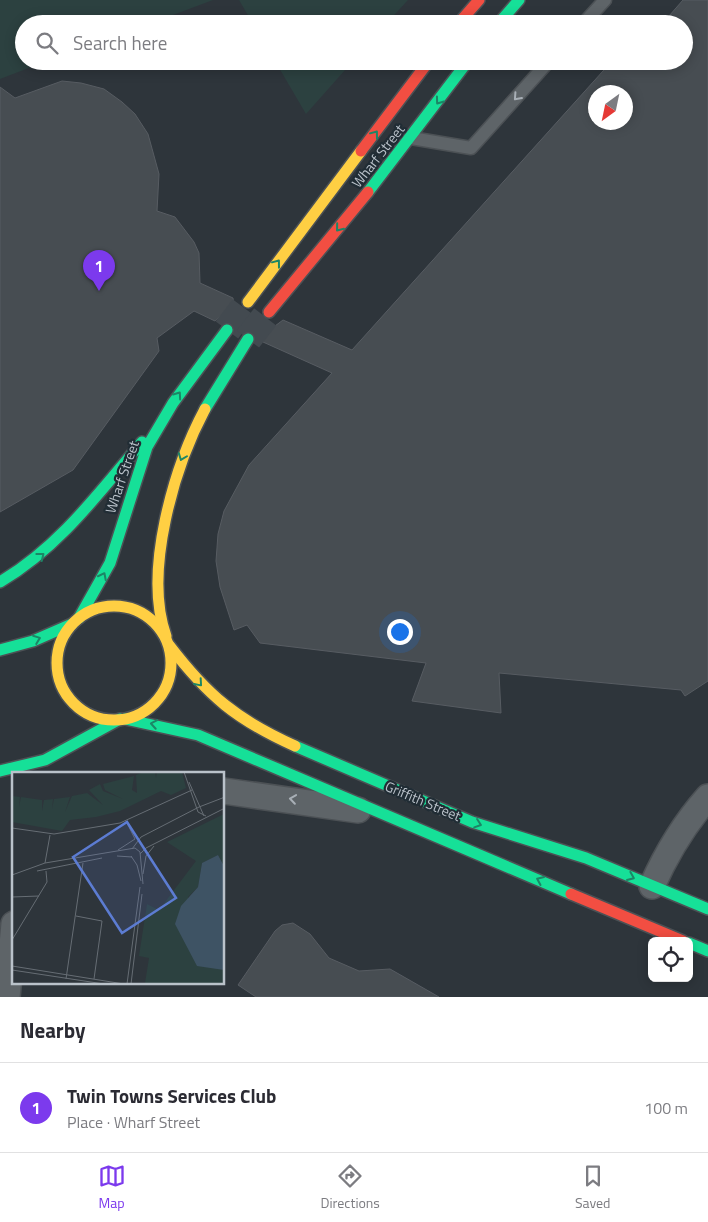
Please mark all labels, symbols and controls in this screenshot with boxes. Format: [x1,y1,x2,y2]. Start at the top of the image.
search box [15,15,693,70]
text: Search here [73,28,167,57]
icon: search [33,29,61,57]
north arrow [588,85,633,130]
one-way arrow [513,92,522,101]
one-way arrow [436,95,445,104]
street label: Wharf Street [346,119,409,192]
one-way arrow [369,130,378,140]
one-way arrow [336,223,345,232]
pin: 1 [83,250,115,291]
one-way arrow [272,260,280,269]
one-way arrow [173,392,181,401]
street label: Wharf Street [99,438,144,516]
one-way arrow [178,452,188,461]
one-way arrow [35,553,44,561]
one-way arrow [97,572,107,581]
your location [387,619,413,645]
one-way arrow [32,635,41,645]
one-way arrow [193,677,201,686]
one-way arrow [150,719,159,729]
inset map [12,772,225,984]
street label: Griffith Street [382,775,464,826]
one-way arrow [289,795,297,805]
one-way arrow [473,818,481,828]
one-way arrow [626,870,635,881]
one-way arrow [536,876,545,887]
map controls [648,937,693,982]
button: locate [648,937,693,982]
text: Nearby [20,1014,85,1046]
text: Twin Towns Services Club [67,1081,276,1110]
text: 1 [32,1096,40,1120]
text: 100 m [644,1096,688,1120]
text: Place · Wharf Street [67,1110,200,1134]
tab: Map [98,1162,126,1213]
tab: Directions [321,1162,380,1213]
tab: Saved [575,1162,611,1213]

